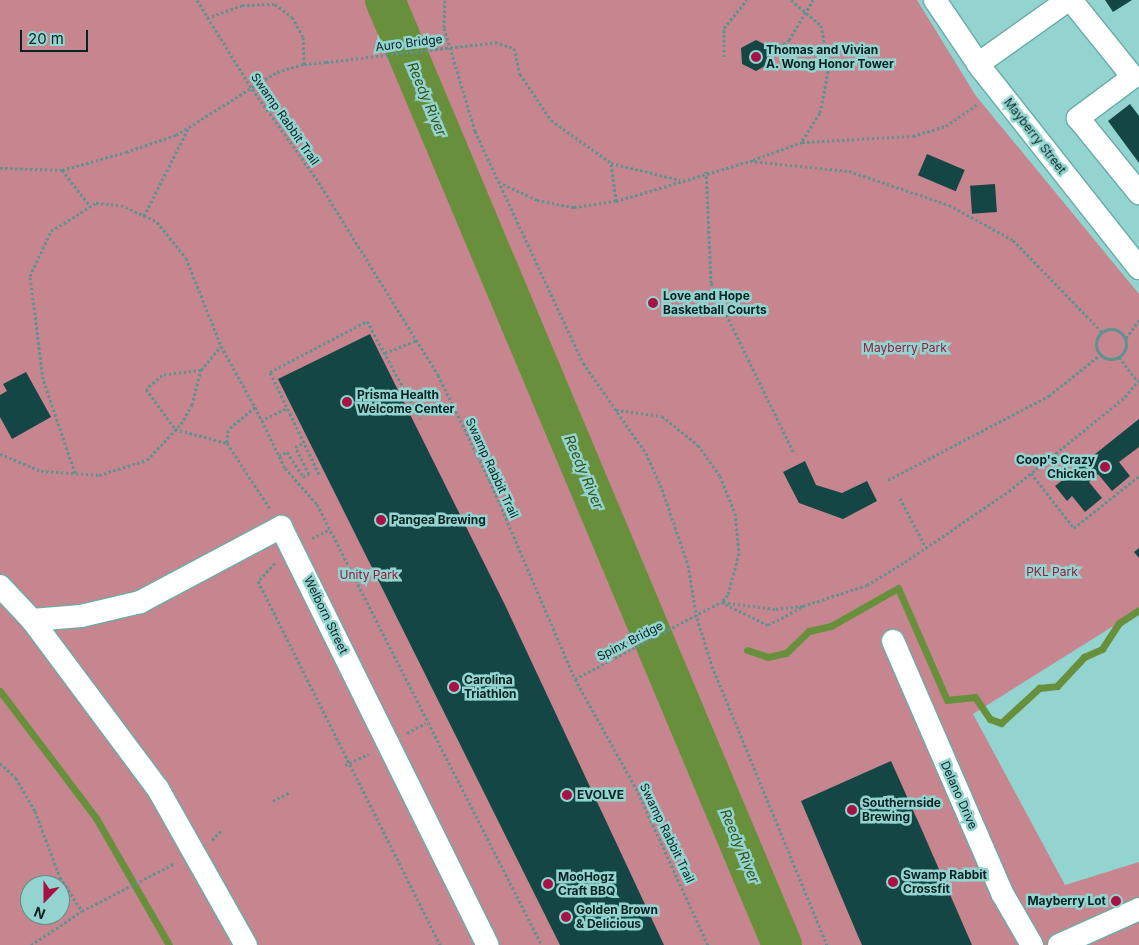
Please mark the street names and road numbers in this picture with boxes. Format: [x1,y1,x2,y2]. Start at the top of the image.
street label: Auro Bridge [375,32,443,54]
street label: Swamp Rabbit Trail [248,70,322,168]
street label: Mayberry Street [1001,95,1069,177]
street label: Swamp Rabbit Trail [462,416,522,520]
street label: Welborn Street [301,574,351,656]
street label: Spinx Bridge [595,618,665,664]
street label: Delano Drive [938,759,980,831]
street label: Swamp Rabbit Trail [637,781,697,885]

